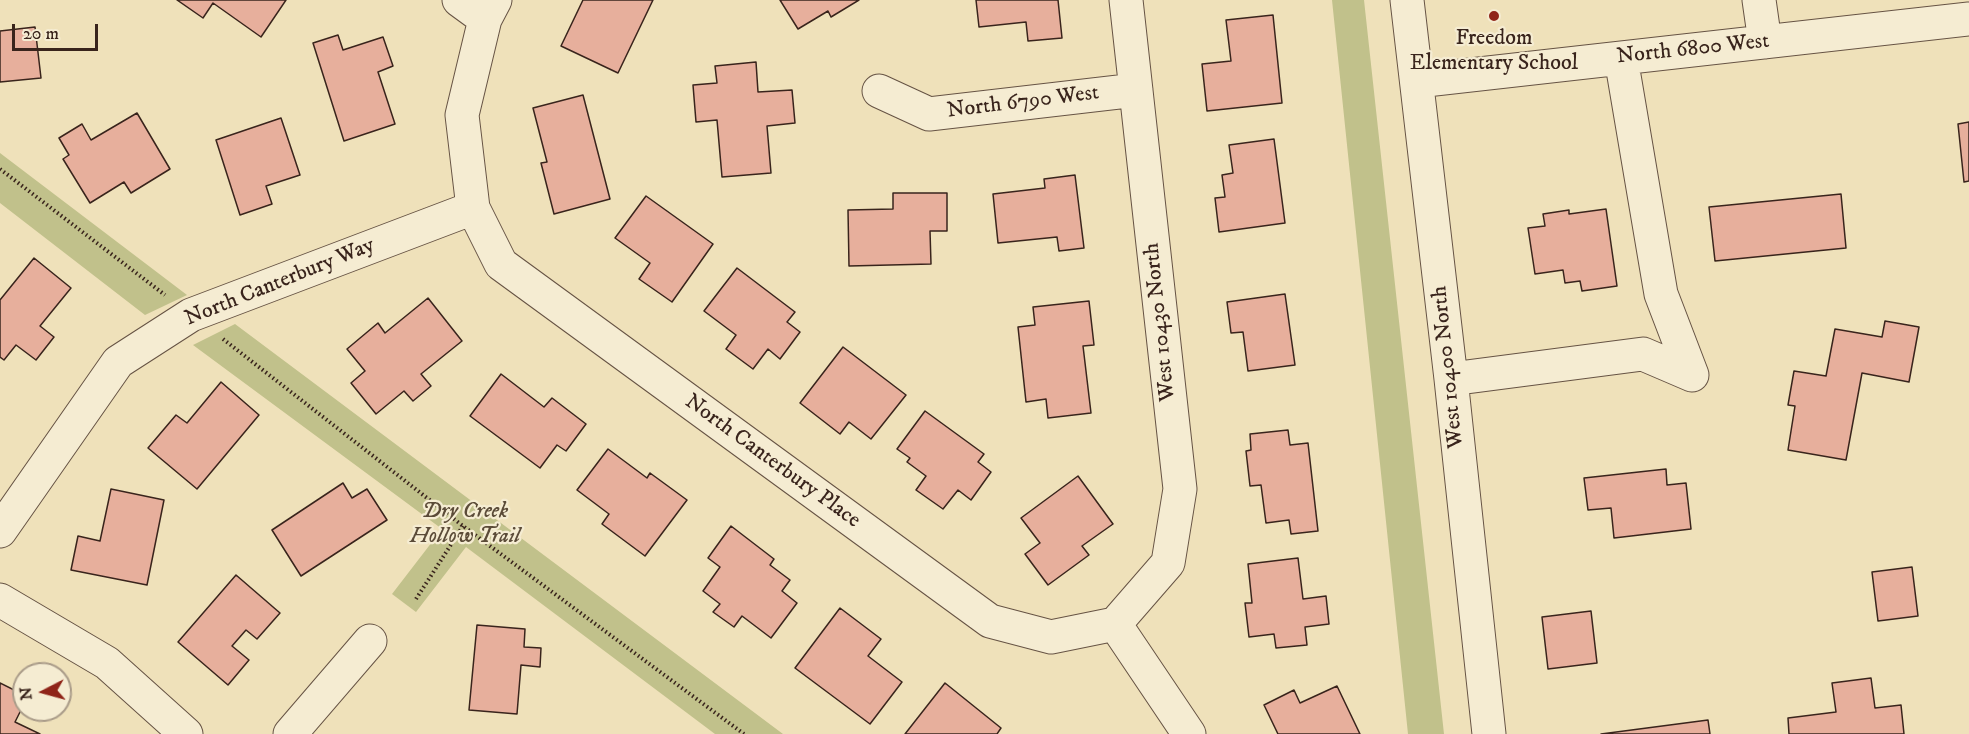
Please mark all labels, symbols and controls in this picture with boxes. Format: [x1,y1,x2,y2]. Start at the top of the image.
marker: Freedom Elementary School [1487,9,1501,23]
scale bar [15,12,100,50]
text: 20 m [23,23,59,45]
place label: Freedom Elementary School [1410,26,1578,78]
street label: North 6800 West [1615,29,1771,71]
street label: North 6790 West [946,81,1100,125]
street label: North Canterbury Way [181,233,379,333]
street label: West 10430 North [1140,241,1182,403]
street label: West 10400 North [1427,284,1471,450]
street label: North Canterbury Place [679,389,865,535]
park label: Dry Creek Hollow Trail [410,499,520,550]
north arrow [12,662,72,722]
text: N [15,686,37,701]

